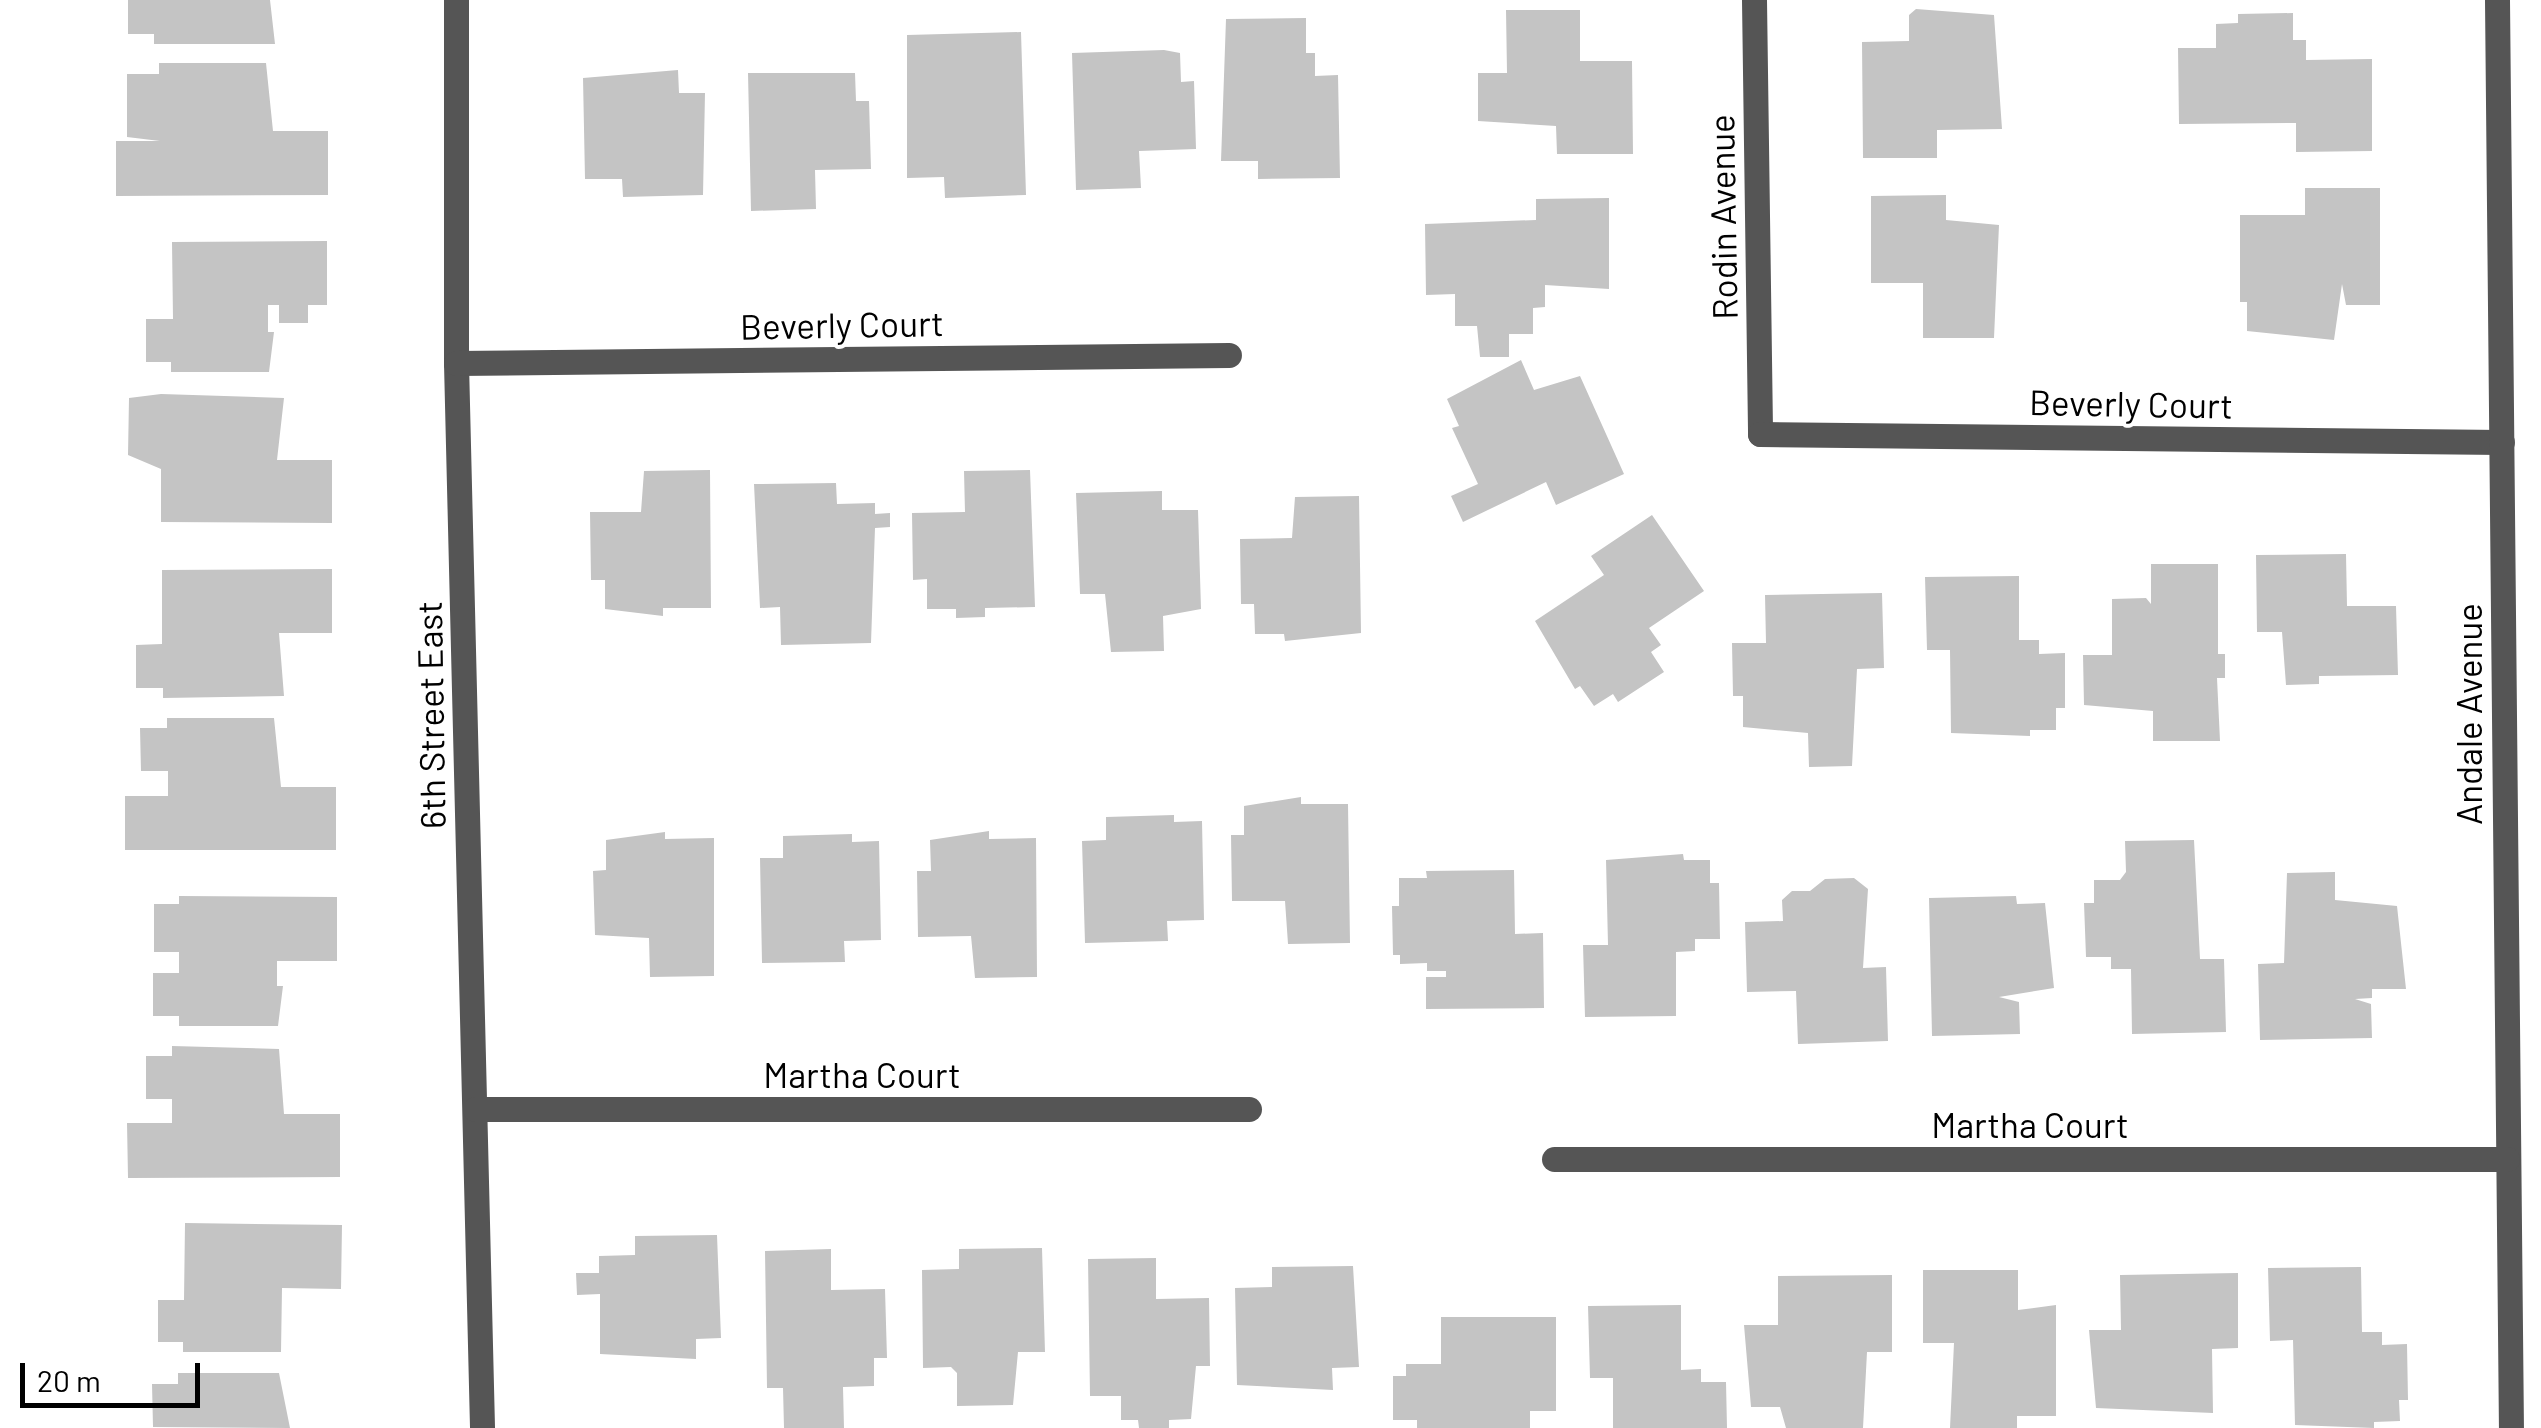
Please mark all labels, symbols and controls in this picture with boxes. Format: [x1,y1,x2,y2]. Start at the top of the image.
street label: Rodin Avenue [1699,114,1745,320]
street label: Beverly Court [740,301,944,347]
street label: Beverly Court [2029,380,2233,426]
street label: 6th Street East [407,601,453,829]
street label: Andale Avenue [2447,603,2489,825]
street label: Martha Court [763,1053,961,1095]
street label: Martha Court [1931,1103,2129,1145]
scale bar [25,1343,205,1405]
text: 20 m [37,1362,101,1398]

